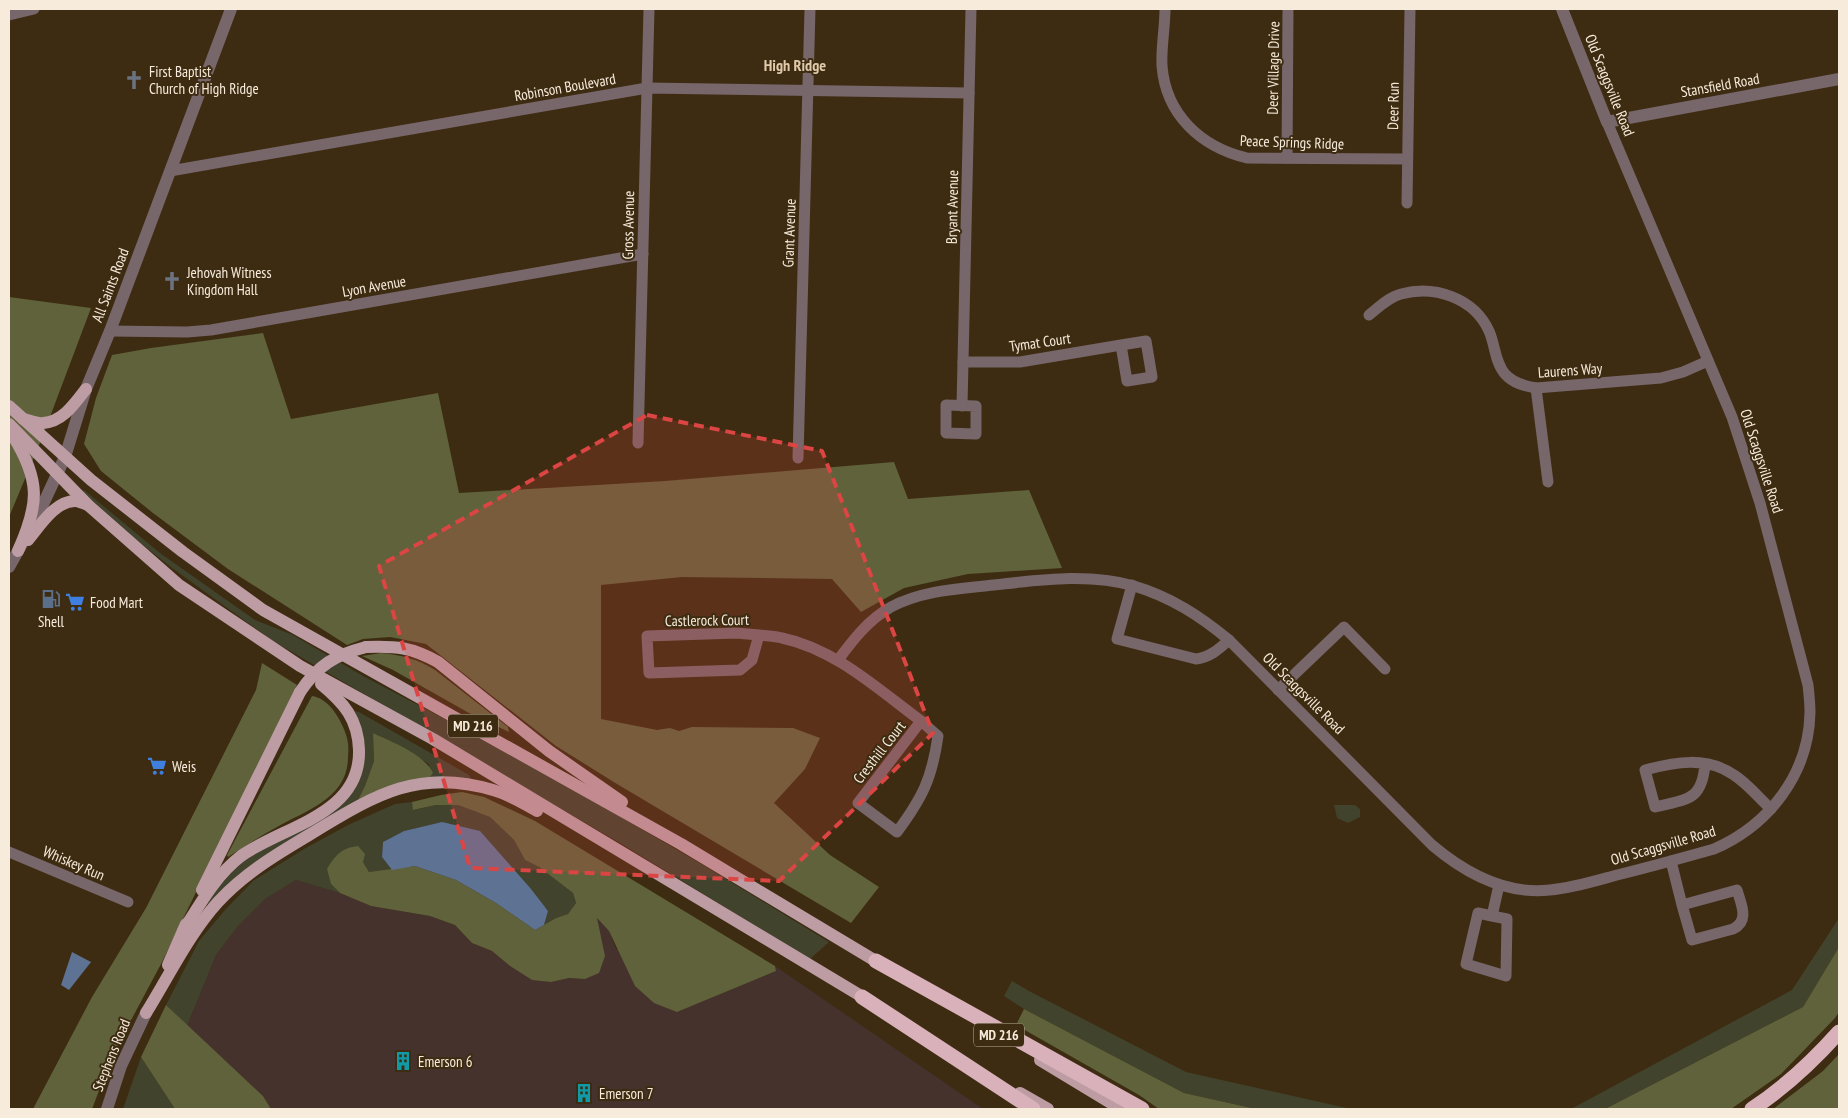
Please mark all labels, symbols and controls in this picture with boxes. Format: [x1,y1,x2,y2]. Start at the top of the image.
street label: Deer Village Drive [1263,21,1283,115]
street label: Old Scaggsville Road [1581,31,1639,139]
district label: High Ridge [764,55,826,75]
place label: First Baptist Church of High Ridge [149,62,259,98]
church icon: First Baptist Church of High Ridge [123,69,145,91]
street label: Robinson Boulevard [513,69,617,105]
street label: Stansfield Road [1679,69,1761,101]
street label: Deer Run [1383,82,1403,130]
street label: Peace Springs Ridge [1240,131,1344,153]
street label: Bryant Avenue [942,170,962,244]
street label: Gross Avenue [618,190,638,260]
street label: Grant Avenue [778,198,800,268]
street label: All Saints Road [87,245,133,325]
place label: Jehovah Witness Kingdom Hall [186,263,271,299]
church icon: Jehovah Witness Kingdom Hall [161,270,183,292]
street label: Lyon Avenue [341,271,407,301]
street label: Tymat Court [1008,328,1072,356]
street label: Laurens Way [1537,358,1603,382]
street label: Old Scaggsville Road [1736,407,1788,515]
fuel station icon: Shell [40,588,62,610]
supermarket icon: Food Mart [64,591,86,613]
place label: Food Mart [90,593,143,612]
street label: Castlerock Court [665,610,749,630]
place label: Shell [38,612,65,631]
street label: Old Scaggsville Road [1259,648,1349,738]
road number: MD 216 [448,714,498,738]
street label: Cresthill Court [849,717,909,787]
supermarket icon: Weis [146,755,168,777]
place label: Weis [172,757,196,776]
street label: Old Scaggsville Road [1608,821,1718,869]
street label: Whiskey Run [40,841,108,885]
street label: Stephens Road [88,1016,134,1094]
road number: MD 216 [974,1024,1024,1046]
building icon: Emerson 6 [392,1050,414,1072]
place label: Emerson 6 [418,1052,473,1071]
building icon: Emerson 7 [573,1082,595,1104]
place label: Emerson 7 [599,1084,654,1103]

